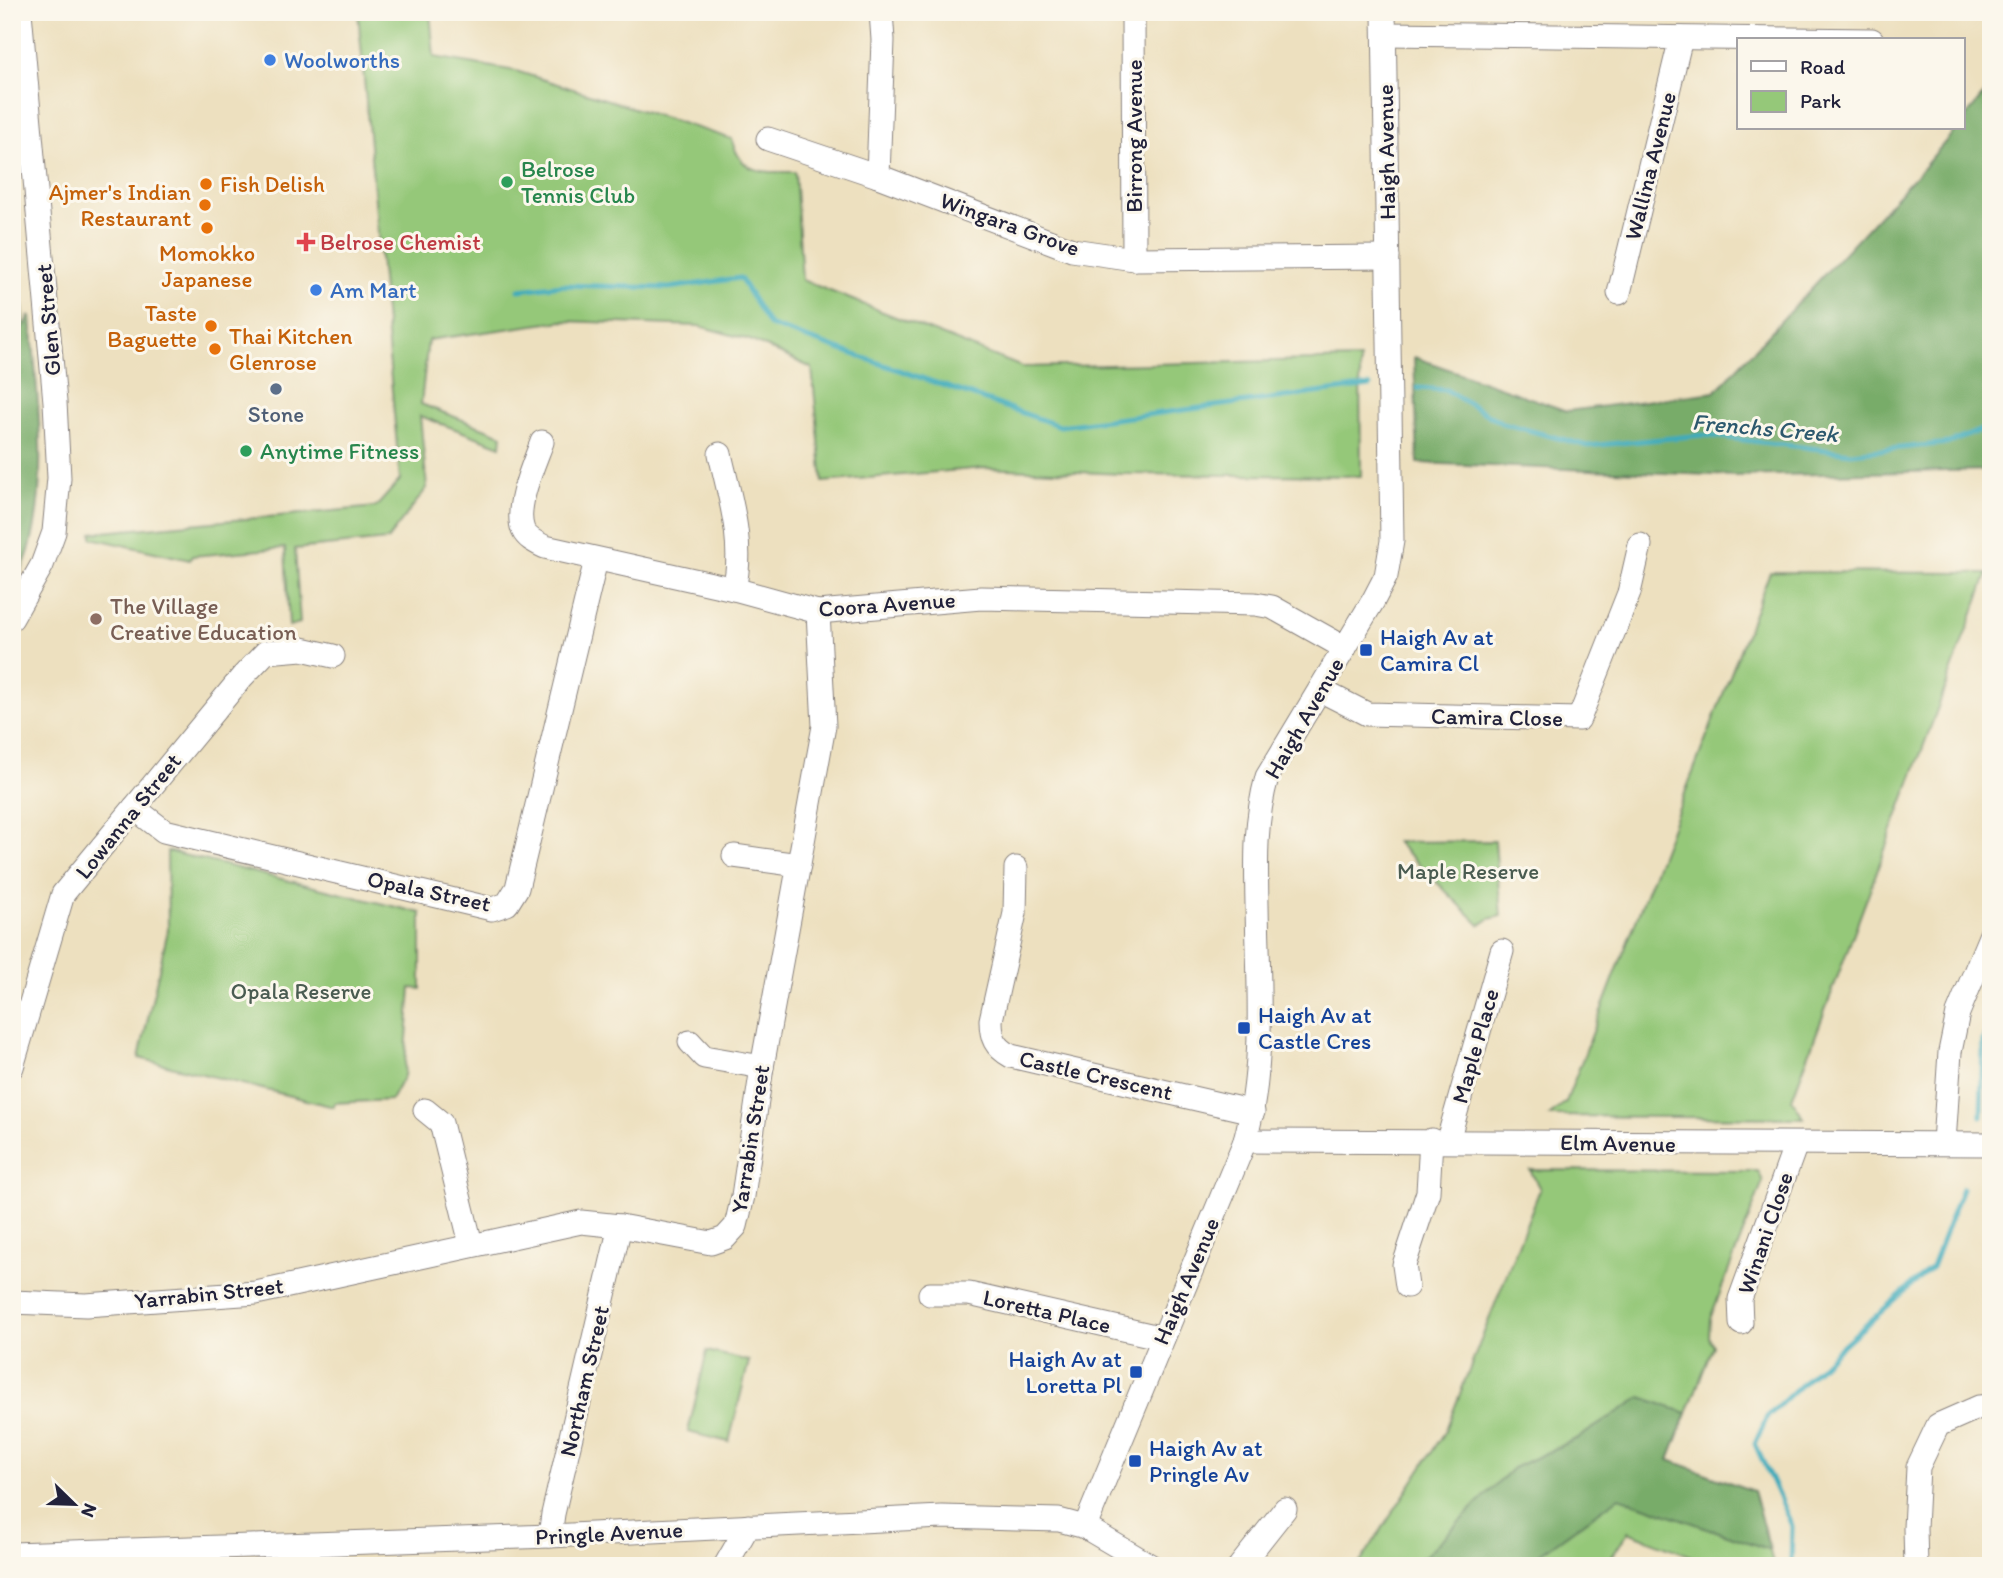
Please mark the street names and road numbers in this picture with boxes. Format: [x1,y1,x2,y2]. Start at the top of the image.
street label: Birrong Avenue [1120,59,1148,213]
street label: Haigh Avenue [1371,84,1401,220]
street label: Wallina Avenue [1618,89,1682,243]
street label: Wingara Grove [937,186,1083,262]
street label: Glen Street [29,263,67,377]
street label: Coora Avenue [817,585,957,623]
street label: Haigh Avenue [1258,652,1350,784]
street label: Camira Close [1431,702,1563,732]
street label: Lowanna Street [69,747,187,884]
street label: Opala Street [365,864,494,918]
street label: Maple Place [1445,985,1505,1107]
street label: Castle Crescent [1017,1044,1176,1106]
street label: Yarrabin Street [724,1063,776,1215]
street label: Elm Avenue [1560,1128,1676,1158]
street label: Winani Close [1731,1168,1799,1298]
street label: Haigh Avenue [1147,1213,1225,1349]
street label: Yarrabin Street [133,1271,285,1315]
street label: Loretta Place [980,1283,1114,1339]
street label: Northam Street [553,1303,615,1459]
street label: Pringle Avenue [534,1515,684,1551]

